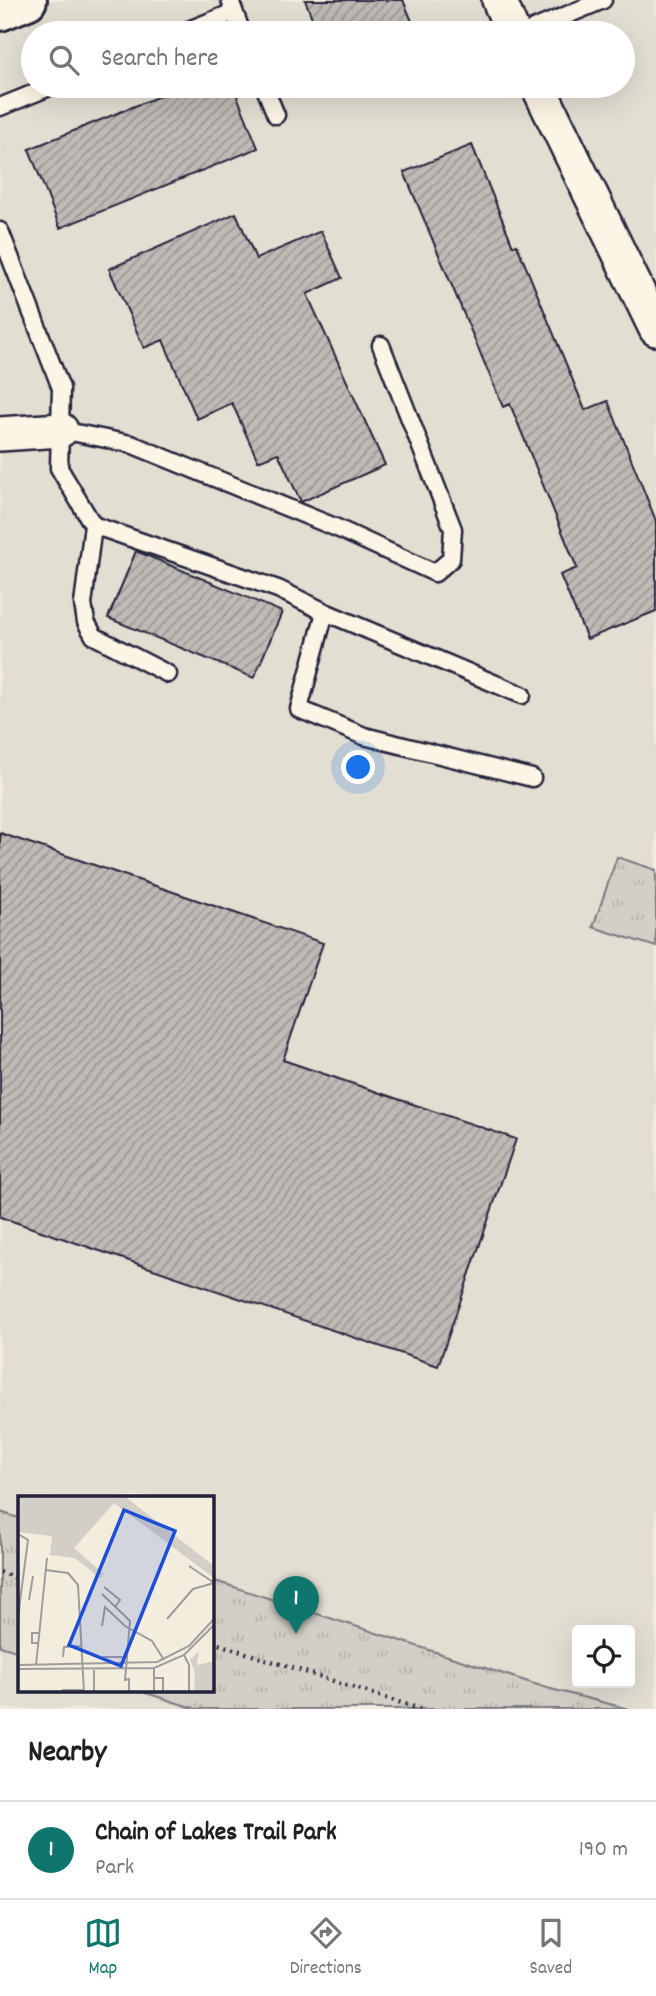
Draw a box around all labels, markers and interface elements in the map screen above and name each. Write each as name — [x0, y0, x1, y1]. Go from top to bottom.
search box — [21, 21, 635, 98]
icon: search — [45, 41, 83, 79]
text: Search here — [101, 41, 219, 78]
your location — [341, 750, 375, 784]
inset map — [18, 1496, 214, 1692]
pin: 1 — [273, 1576, 319, 1634]
map controls — [572, 1625, 635, 1688]
button: locate — [572, 1625, 635, 1688]
text: Nearby — [28, 1733, 106, 1776]
text: Chain of Lakes Trail Park — [95, 1815, 337, 1852]
text: 1 — [48, 1834, 54, 1867]
text: 190 m — [579, 1834, 628, 1867]
text: Park — [95, 1852, 134, 1885]
tab: Map — [84, 1914, 122, 1983]
tab: Directions — [290, 1914, 362, 1983]
tab: Saved — [530, 1914, 572, 1983]

